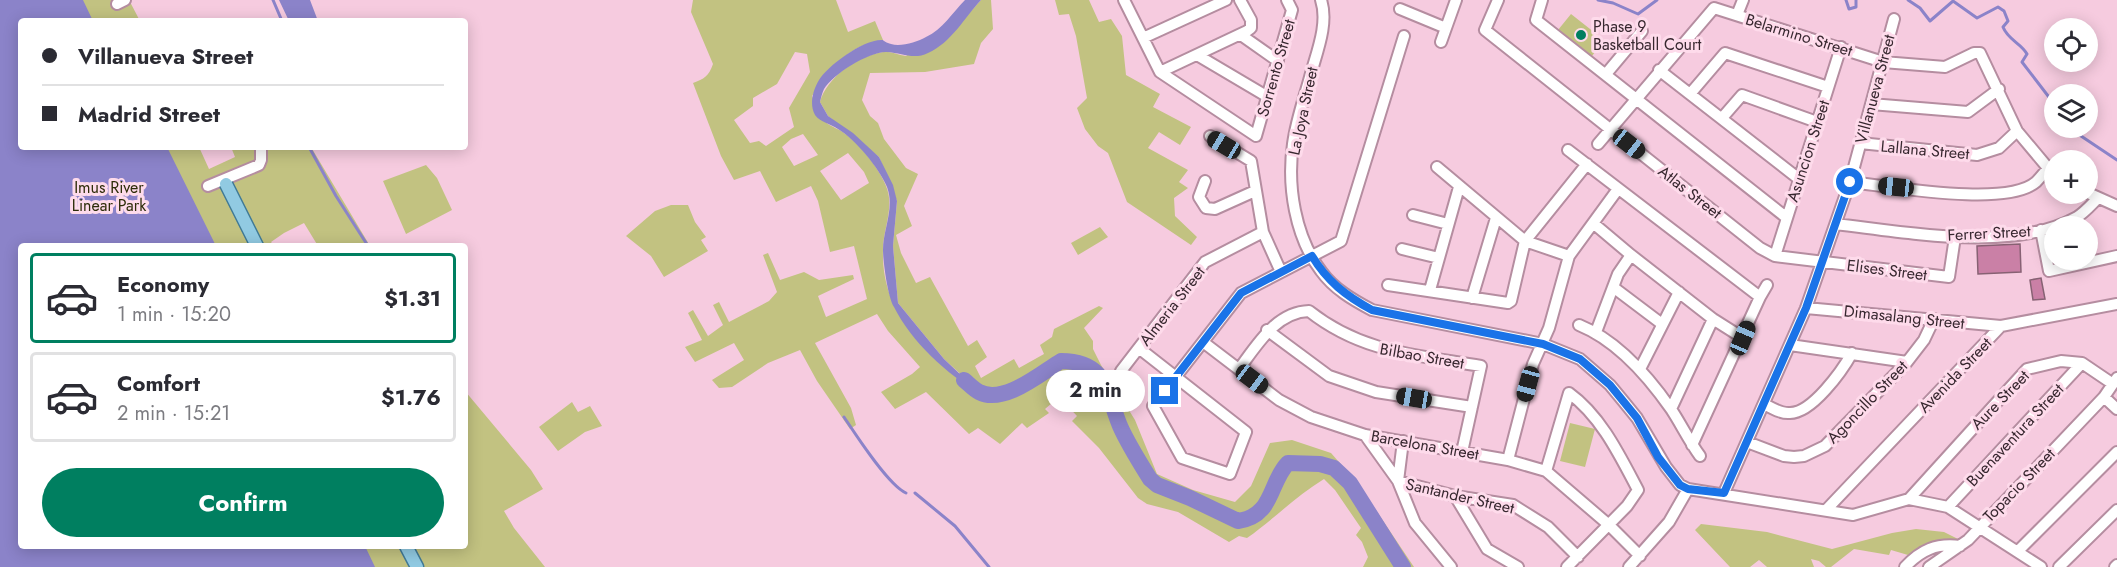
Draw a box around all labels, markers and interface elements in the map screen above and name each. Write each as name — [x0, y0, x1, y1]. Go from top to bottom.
street label: Belarmino Street — [1743, 8, 1855, 62]
place label: Phase 9 Basketball Court — [1593, 15, 1702, 56]
street label: Sorrento Street — [1251, 16, 1301, 119]
map controls — [2044, 18, 2098, 270]
button: locate — [2044, 18, 2098, 72]
marker: Phase 9 Basketball Court — [1574, 28, 1588, 42]
street label: Villanueva Street — [1849, 32, 1901, 146]
text: Villanueva Street — [78, 40, 253, 72]
street label: La Joya Street — [1282, 65, 1324, 157]
button: layers — [2044, 84, 2098, 138]
street label: Asuncion Street — [1781, 97, 1835, 205]
text: Madrid Street — [78, 98, 220, 130]
car — [1609, 126, 1649, 162]
car — [1204, 128, 1244, 162]
street label: Lallana Street — [1880, 135, 1971, 165]
button: + — [2044, 150, 2098, 204]
street label: Atlas Street — [1653, 160, 1727, 224]
route start — [1836, 168, 1863, 195]
park label: Imus River Linear Park — [72, 176, 147, 217]
car — [1877, 176, 1915, 198]
button: − — [2044, 216, 2098, 270]
street label: Ferrer Street — [1947, 219, 2031, 247]
street label: Elises Street — [1846, 254, 1929, 286]
street label: Almeria Street — [1134, 261, 1210, 351]
text: Economy — [117, 268, 209, 300]
icon: car — [45, 271, 99, 325]
text: $1.31 — [384, 282, 441, 314]
street label: Dimasalang Street — [1843, 299, 1966, 335]
text: 1 min · 15:20 — [117, 300, 231, 329]
car — [1728, 318, 1758, 358]
street label: Avenida Street — [1913, 332, 1997, 418]
street label: Bilbao Street — [1378, 337, 1466, 375]
street label: Agoncillo Street — [1821, 355, 1913, 449]
car — [1232, 361, 1272, 397]
car — [1515, 364, 1541, 404]
street label: Aure Street — [1966, 365, 2034, 435]
text: Comfort — [117, 367, 200, 399]
icon: car — [45, 370, 99, 424]
callout: 2 min — [1045, 370, 1144, 412]
text: 2 min — [1069, 376, 1122, 405]
route end — [1151, 377, 1178, 404]
street label: Buenaventura Street — [1961, 378, 2069, 492]
text: $1.76 — [381, 381, 441, 413]
car — [1395, 386, 1433, 410]
text: 2 min · 15:21 — [117, 399, 230, 428]
street label: Barcelona Street — [1369, 424, 1481, 466]
street label: Topacio Street — [1978, 443, 2060, 527]
button: Confirm — [42, 468, 444, 537]
street label: Santander Street — [1404, 472, 1517, 520]

